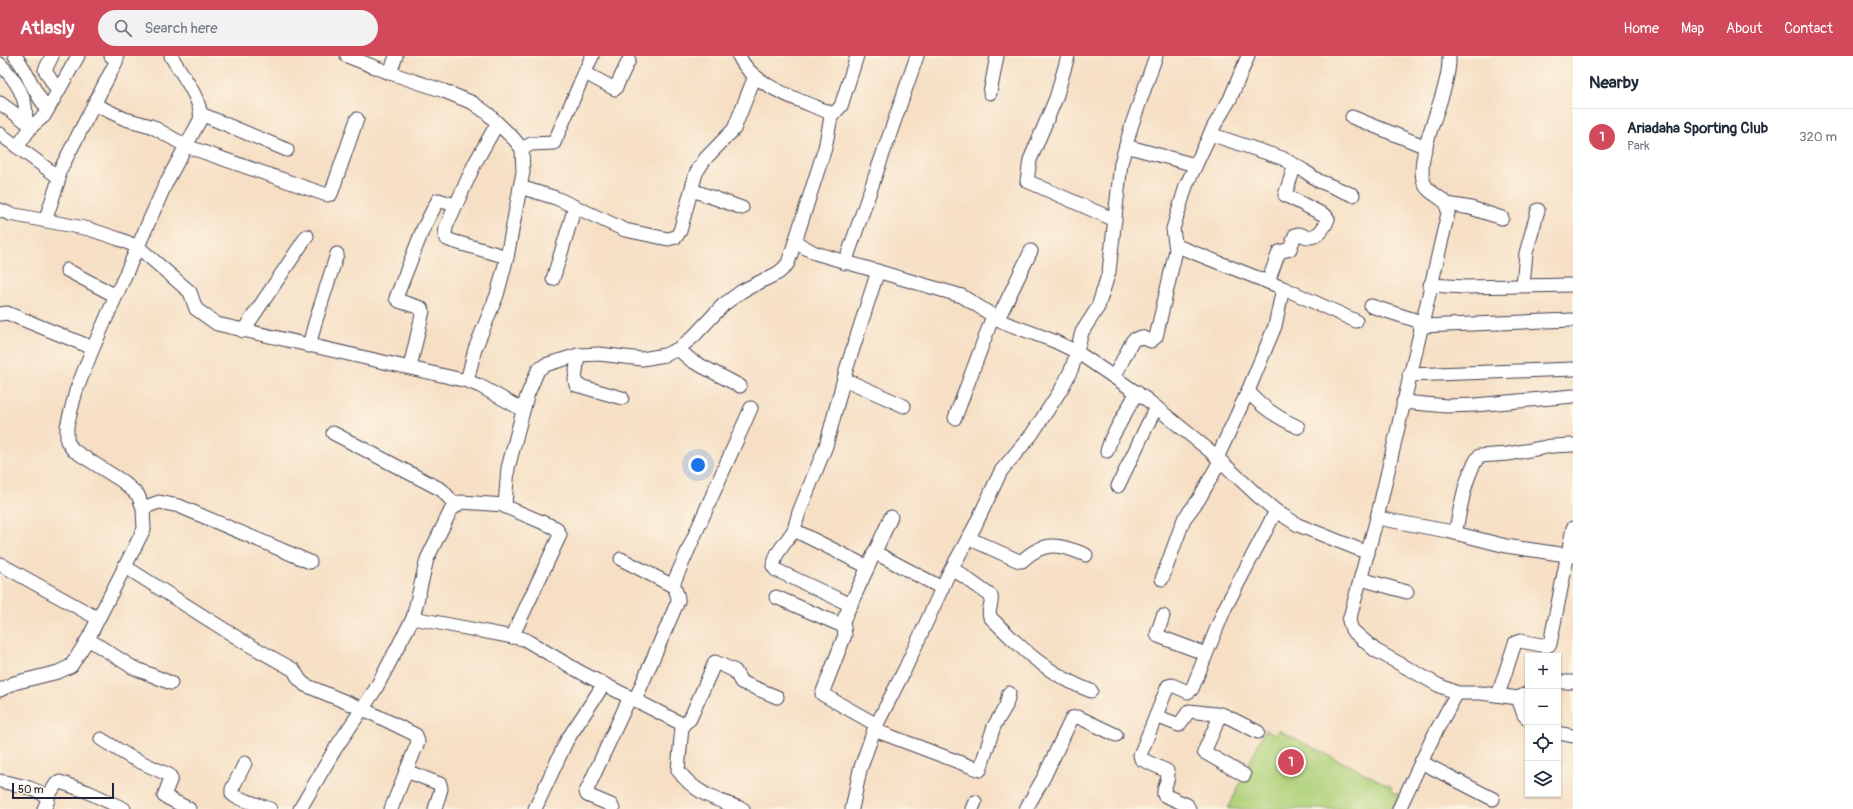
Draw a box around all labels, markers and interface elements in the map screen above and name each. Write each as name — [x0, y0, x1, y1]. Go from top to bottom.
search box — [98, 10, 378, 46]
text: Atlasly — [20, 16, 74, 40]
icon: search — [112, 17, 134, 39]
text: Search here — [144, 19, 218, 38]
text: Home — [1624, 20, 1659, 37]
text: Map — [1681, 20, 1704, 37]
text: About — [1726, 20, 1762, 37]
text: Contact — [1784, 20, 1833, 37]
text: Nearby — [1589, 72, 1638, 93]
text: Ariadaha Sporting Club — [1627, 119, 1768, 138]
text: 1 — [1599, 129, 1605, 145]
text: 320 m — [1799, 129, 1837, 145]
text: Park — [1627, 138, 1650, 154]
your location — [688, 455, 708, 475]
map controls — [1525, 653, 1561, 797]
button: + — [1525, 653, 1561, 689]
button: − — [1525, 689, 1561, 725]
button: locate — [1525, 725, 1561, 761]
pin: 1 — [1278, 747, 1304, 777]
button: layers — [1525, 761, 1561, 797]
scale bar — [12, 781, 114, 800]
text: 50 m — [18, 783, 44, 796]

